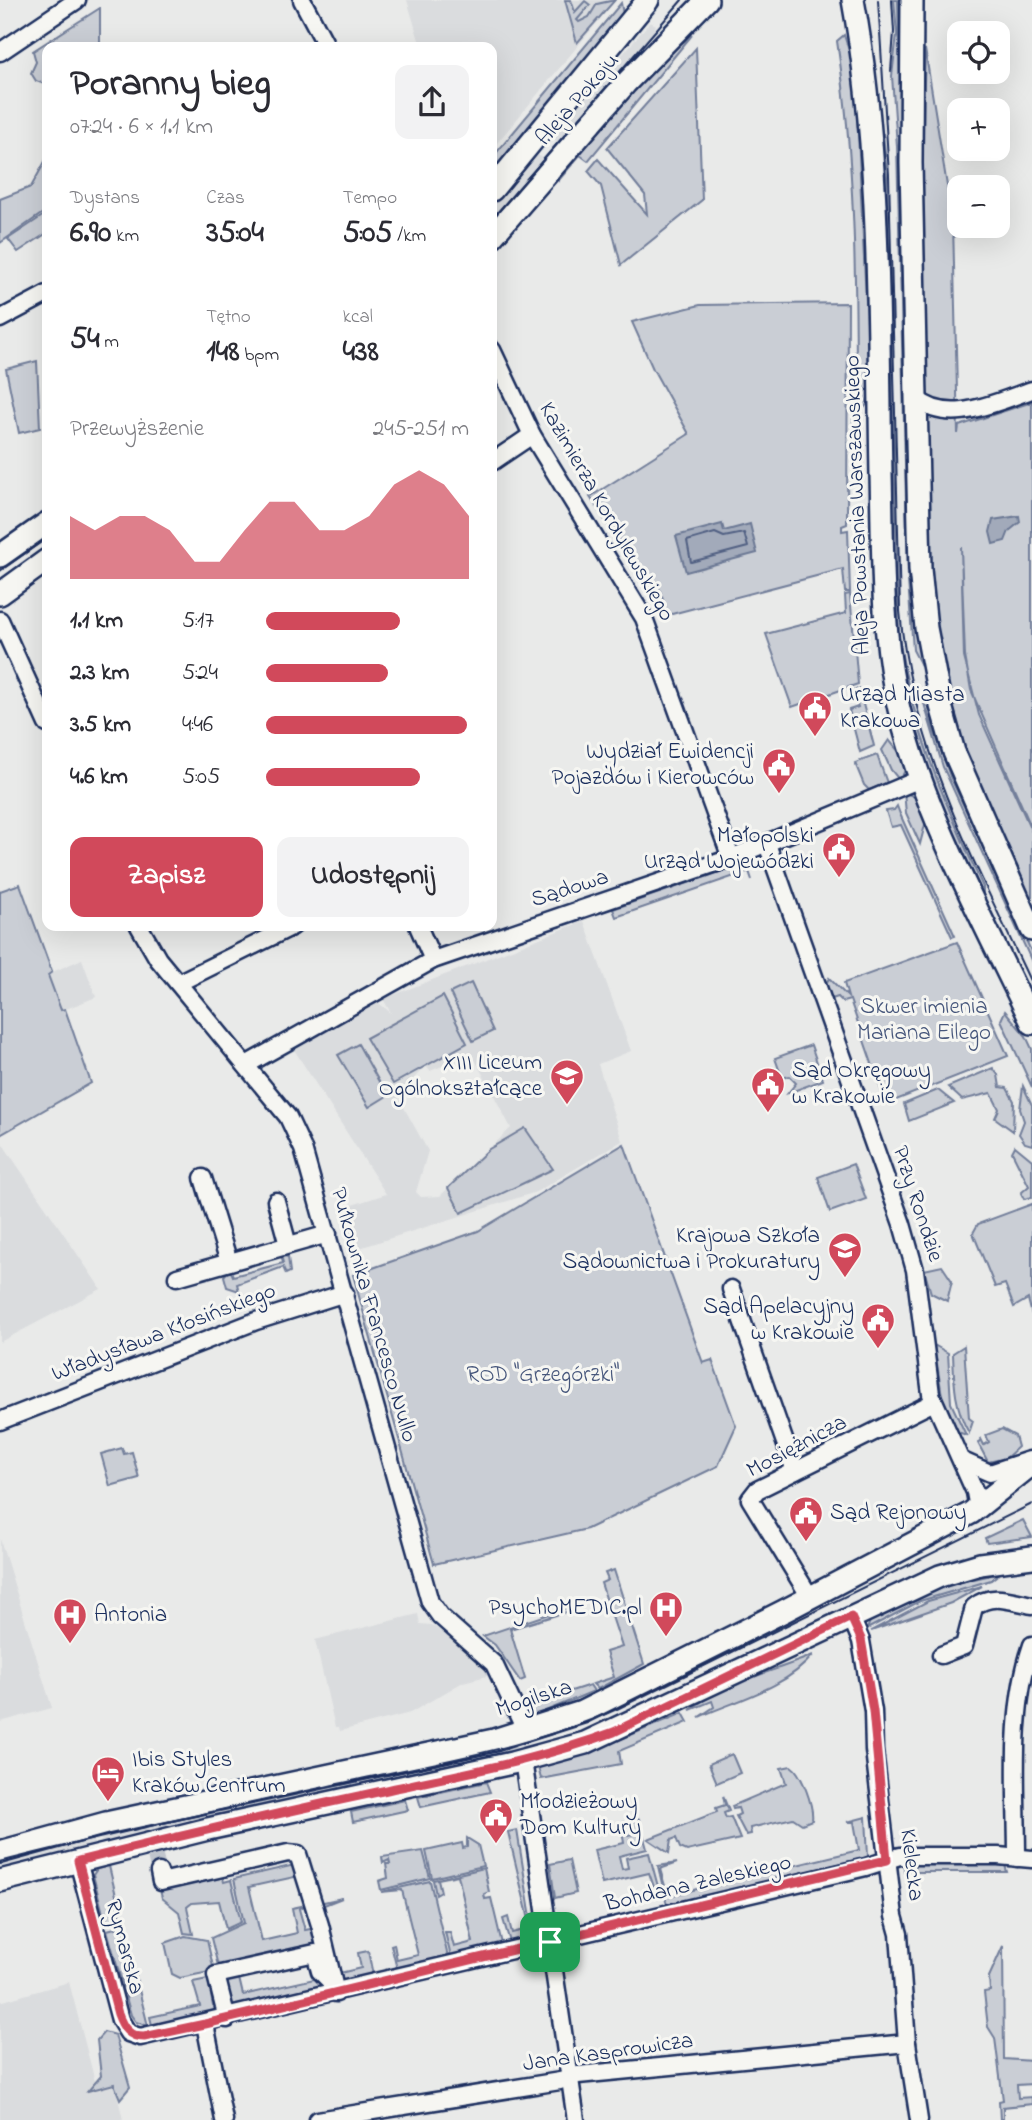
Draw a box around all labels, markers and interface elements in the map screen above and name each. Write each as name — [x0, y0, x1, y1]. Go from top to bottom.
map controls — [947, 21, 1010, 238]
button: locate — [947, 21, 1010, 84]
street label: Aleja Pokoju — [528, 46, 628, 154]
text: Poranny bieg — [70, 57, 271, 113]
button: share — [395, 65, 469, 139]
button: + — [947, 98, 1010, 161]
text: 07:24 · 6 × 1.1 km — [70, 111, 213, 144]
button: − — [947, 175, 1010, 238]
text: Dystans — [70, 185, 140, 212]
text: Czas — [206, 185, 245, 212]
text: Tempo — [343, 185, 397, 212]
text: 6.90 — [70, 212, 111, 256]
text: 35:04 — [206, 212, 264, 256]
text: 5:05 — [343, 212, 393, 256]
text: km — [111, 223, 139, 250]
text: /km — [393, 223, 426, 250]
text: Tętno — [206, 304, 251, 331]
text: kcal — [343, 304, 373, 331]
text: 54 — [70, 318, 100, 362]
text: m — [100, 329, 119, 356]
text: 148 — [206, 331, 239, 375]
text: 438 — [343, 331, 379, 375]
text: bpm — [239, 342, 279, 369]
street label: Aleja Powstania Warszawskiego — [836, 354, 881, 656]
street label: Kazimierza Kordylewskiego — [528, 396, 682, 629]
text: Przewyższenie — [70, 413, 204, 446]
text: 245–251 m — [373, 413, 469, 446]
text: 1.1 km — [70, 605, 123, 638]
text: 5:17 — [182, 605, 214, 638]
text: 2.3 km — [70, 657, 129, 690]
text: 5:24 — [182, 657, 218, 690]
place label: Urząd Miasta Krakowa — [840, 679, 965, 738]
public building icon: Urząd Miasta Krakowa — [796, 689, 834, 738]
text: 3.5 km — [70, 709, 131, 742]
text: 4:46 — [182, 709, 213, 742]
place label: Wydział Ewidencji Pojazdów i Kierowców — [551, 736, 754, 795]
public building icon: Wydział Ewidencji Pojazdów i Kierowców — [760, 746, 798, 795]
text: 4.6 km — [70, 761, 128, 794]
text: 5:05 — [182, 761, 220, 794]
place label: Małopolski Urząd Wojewódzki — [644, 820, 814, 879]
public building icon: Małopolski Urząd Wojewódzki — [820, 830, 858, 879]
button: Zapisz — [70, 837, 263, 917]
button: Udostępnij — [277, 837, 469, 917]
street label: Sądowa — [527, 861, 613, 917]
park label: Skwer imienia Mariana Eilego — [857, 991, 991, 1051]
place label: XIII Liceum Ogólnokształcące — [379, 1047, 543, 1107]
place label: Sąd Okręgowy w Krakowie — [792, 1055, 931, 1114]
school or university icon: XIII Liceum Ogólnokształcące — [548, 1057, 586, 1106]
public building icon: Sąd Okręgowy w Krakowie — [749, 1065, 787, 1114]
street label: Przy Rondzie — [881, 1142, 951, 1268]
street label: Pułkownika Francesco Nullo — [321, 1184, 425, 1446]
place label: Krajowa Szkoła Sądownictwa i Prokuratury — [562, 1220, 820, 1281]
school or university icon: Krajowa Szkoła Sądownictwa i Prokuratury — [826, 1230, 864, 1279]
street label: Władysława Kłosińskiego — [47, 1275, 282, 1393]
place label: Sąd Apelacyjny w Krakowie — [703, 1291, 855, 1350]
public building icon: Sąd Apelacyjny w Krakowie — [859, 1301, 897, 1350]
park label: ROD "Grzegórzki" — [466, 1359, 620, 1393]
street label: Mosiężnicza — [741, 1407, 853, 1487]
public building icon: Sąd Rejonowy — [787, 1494, 825, 1543]
place label: Sąd Rejonowy — [830, 1497, 967, 1532]
hospital icon: PsychoMEDIC.pl — [647, 1589, 685, 1638]
place label: PsychoMEDIC.pl — [489, 1592, 642, 1627]
hospital icon: Antonia — [51, 1596, 89, 1645]
place label: Antonia — [94, 1599, 167, 1632]
street label: Mogilska — [492, 1671, 577, 1728]
place label: Ibis Styles Kraków Centrum — [132, 1744, 286, 1803]
hotel icon: Ibis Styles Kraków Centrum — [89, 1754, 127, 1803]
place label: Młodzieżowy Dom Kultury — [519, 1786, 641, 1847]
public building icon: Młodzieżowy Dom Kultury — [477, 1796, 515, 1845]
street label: Kielecka — [890, 1827, 932, 1903]
street label: Bohdana Zaleskiego — [600, 1846, 795, 1923]
street label: Rymarska — [94, 1896, 153, 1999]
pin — [520, 1912, 580, 1972]
icon: arrive — [531, 1923, 569, 1961]
street label: Jana Kasprowicza — [521, 2025, 695, 2081]

